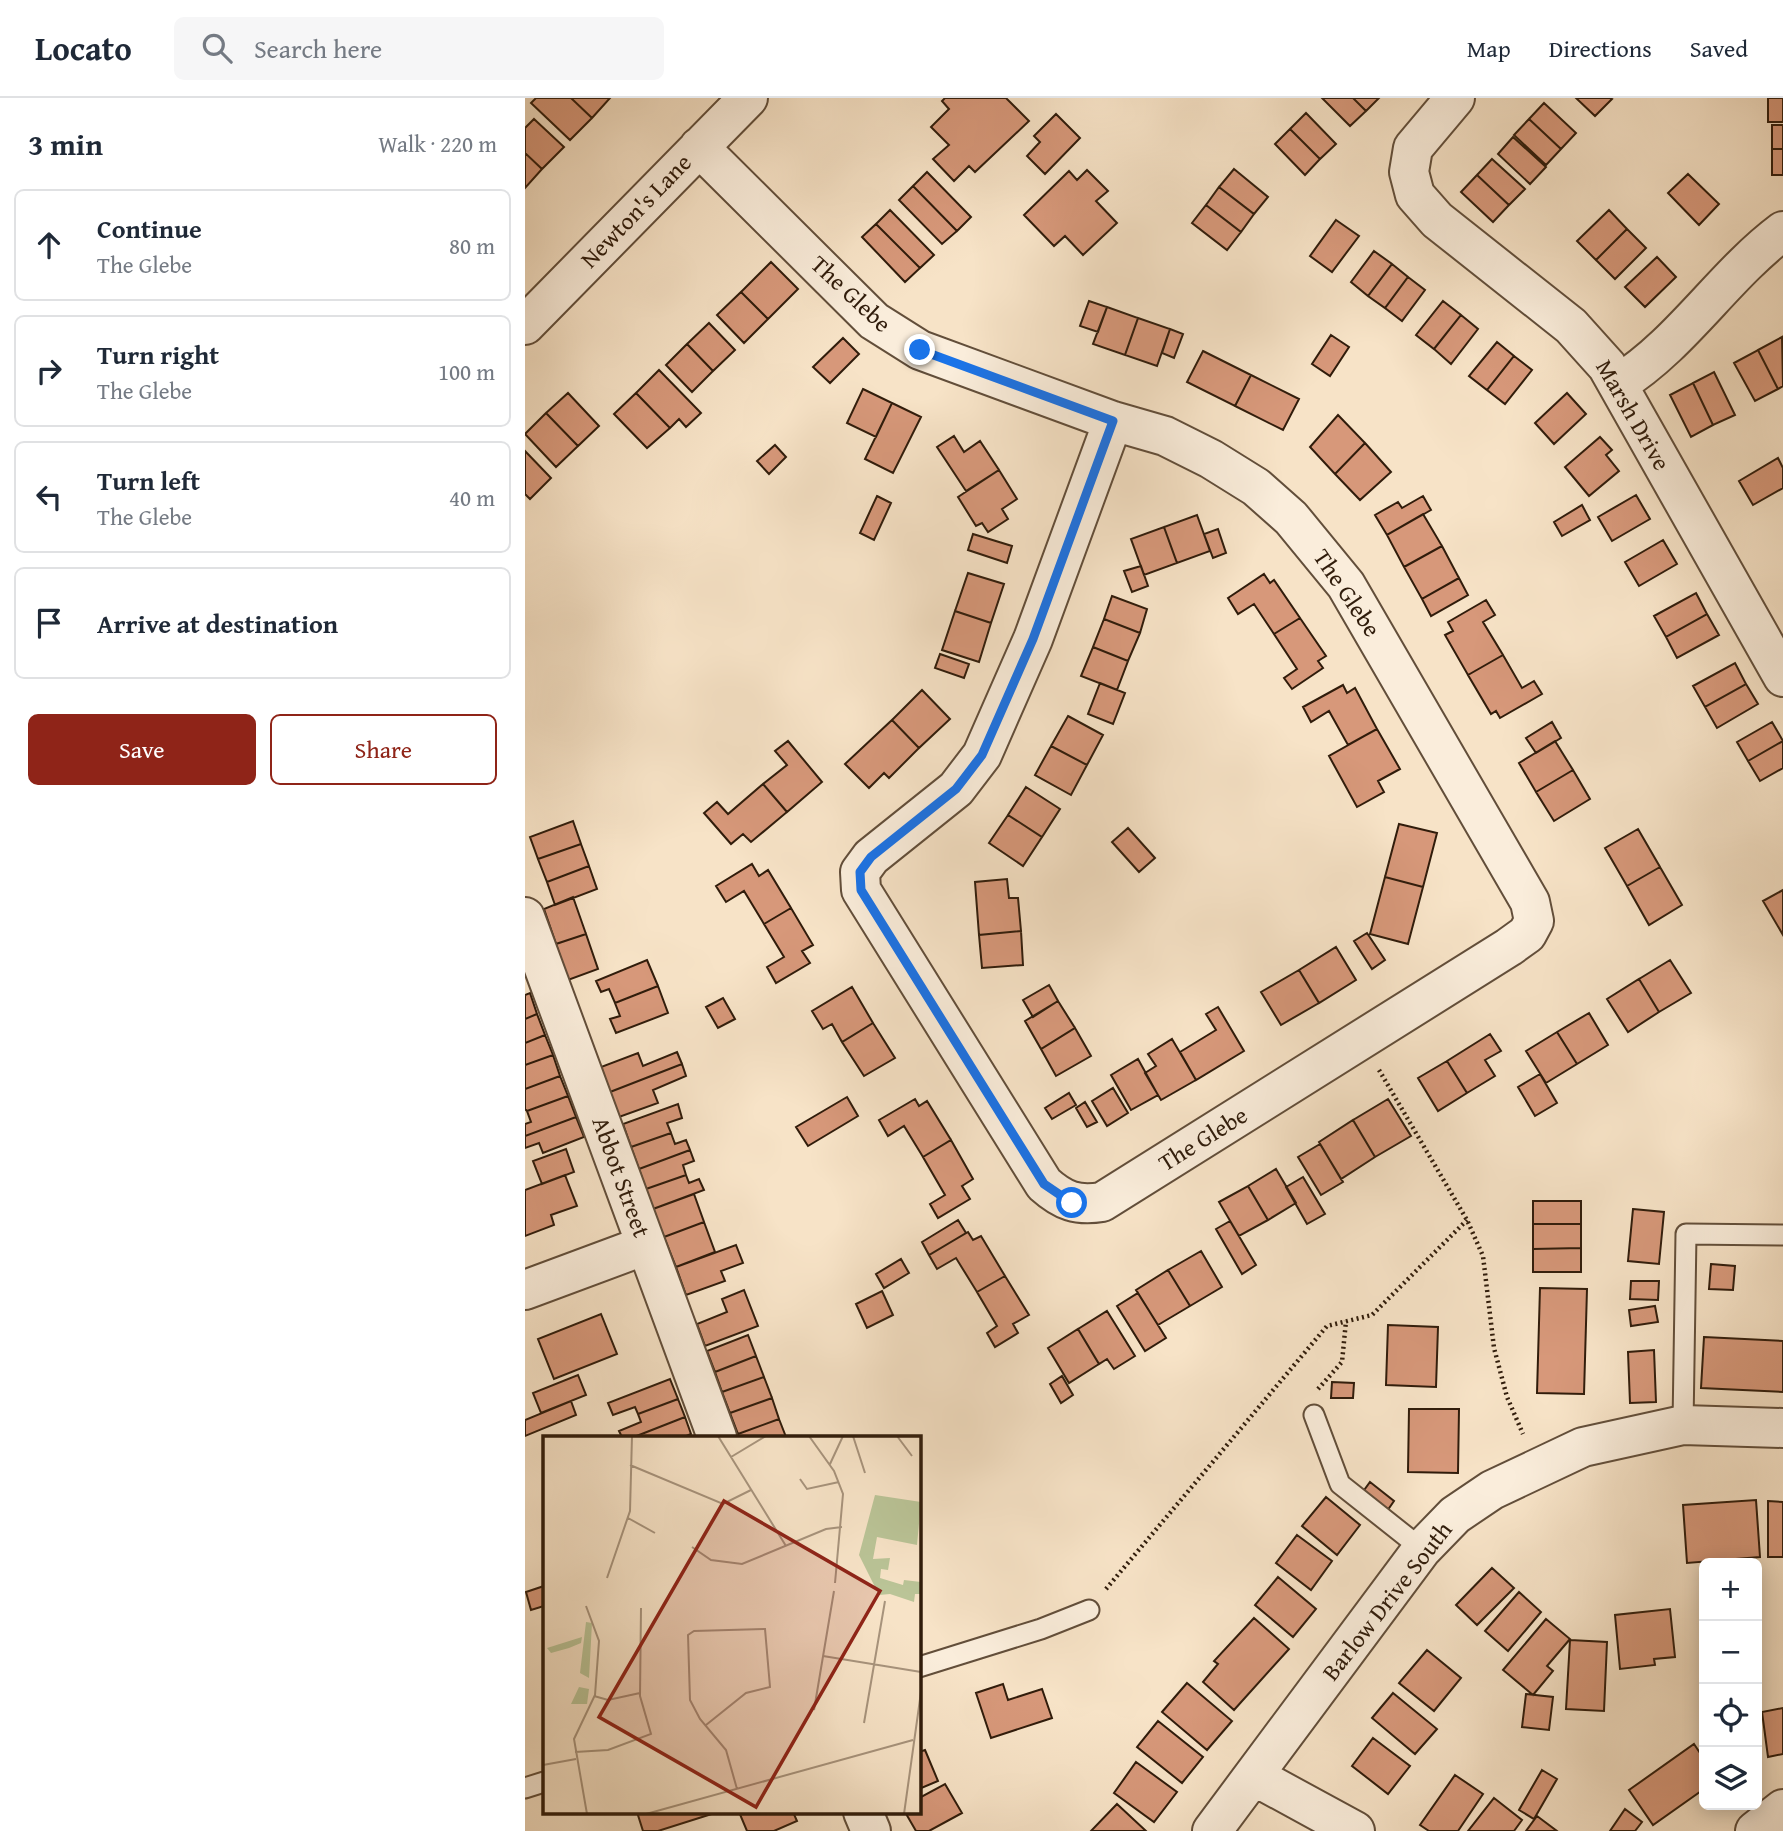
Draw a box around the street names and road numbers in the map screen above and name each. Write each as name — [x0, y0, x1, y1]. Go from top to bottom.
street label: Newton's Lane — [572, 146, 699, 276]
street label: The Glebe — [803, 247, 900, 340]
street label: Marsh Drive — [1588, 353, 1679, 477]
street label: The Glebe — [1305, 542, 1390, 644]
street label: The Glebe — [1151, 1097, 1254, 1180]
street label: Abbot Street — [583, 1112, 660, 1243]
street label: Barlow Drive South — [1313, 1513, 1460, 1688]

